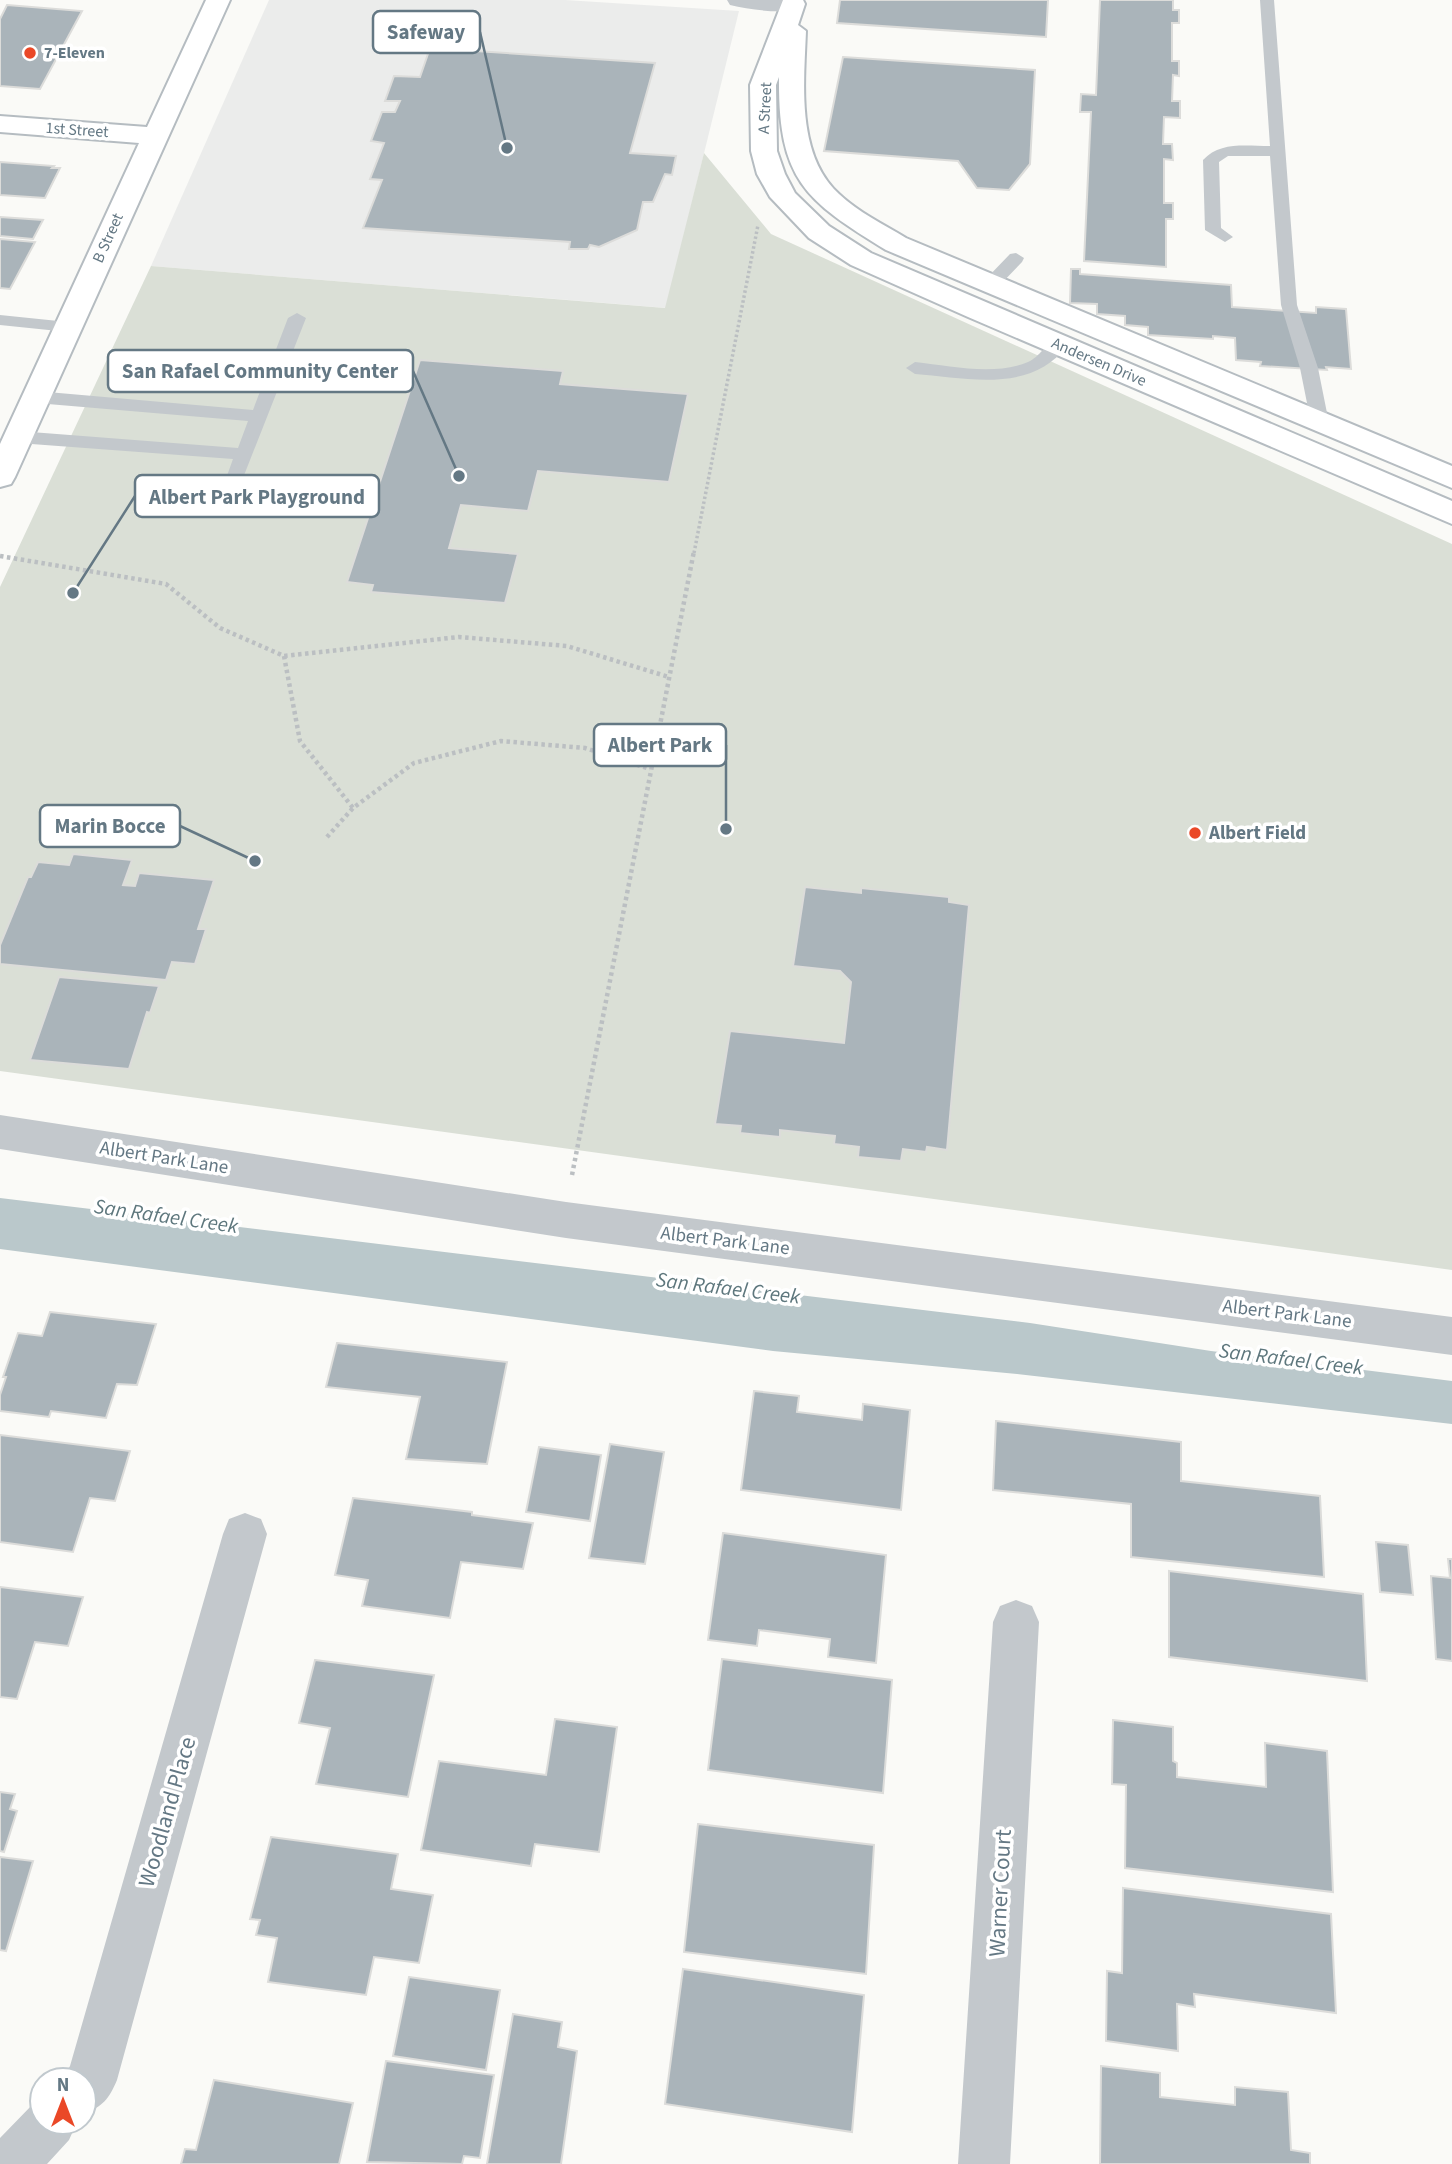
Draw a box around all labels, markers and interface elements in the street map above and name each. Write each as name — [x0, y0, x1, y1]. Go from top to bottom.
callout: Safeway — [373, 11, 480, 53]
text: Safeway — [387, 17, 465, 47]
place label: 7-Eleven — [44, 42, 105, 64]
marker: 7-Eleven — [22, 45, 38, 61]
street label: A Street — [753, 81, 777, 135]
street label: 1st Street — [45, 117, 110, 143]
street label: B Street — [87, 209, 129, 267]
street label: Andersen Drive — [1048, 332, 1150, 392]
callout: San Rafael Community Center — [108, 350, 413, 392]
text: San Rafael Community Center — [122, 356, 399, 386]
callout: Albert Park Playground — [135, 475, 379, 517]
text: Albert Park Playground — [148, 482, 365, 512]
callout: Albert Park — [594, 724, 726, 766]
text: Albert Park — [607, 730, 713, 760]
callout: Marin Bocce — [40, 805, 180, 847]
text: Marin Bocce — [54, 811, 166, 841]
place label: Albert Field — [1208, 820, 1306, 847]
marker: Albert Field — [1187, 825, 1203, 841]
street label: Albert Park Lane — [98, 1135, 230, 1181]
water label: San Rafael Creek — [92, 1191, 241, 1241]
street label: Albert Park Lane — [659, 1220, 791, 1262]
water label: San Rafael Creek — [654, 1264, 803, 1312]
street label: Albert Park Lane — [1221, 1293, 1353, 1335]
water label: San Rafael Creek — [1217, 1335, 1366, 1383]
street label: Woodland Place — [130, 1733, 204, 1891]
street label: Warner Court — [980, 1828, 1020, 1958]
north arrow — [28, 2066, 98, 2136]
text: N — [57, 2072, 69, 2099]

